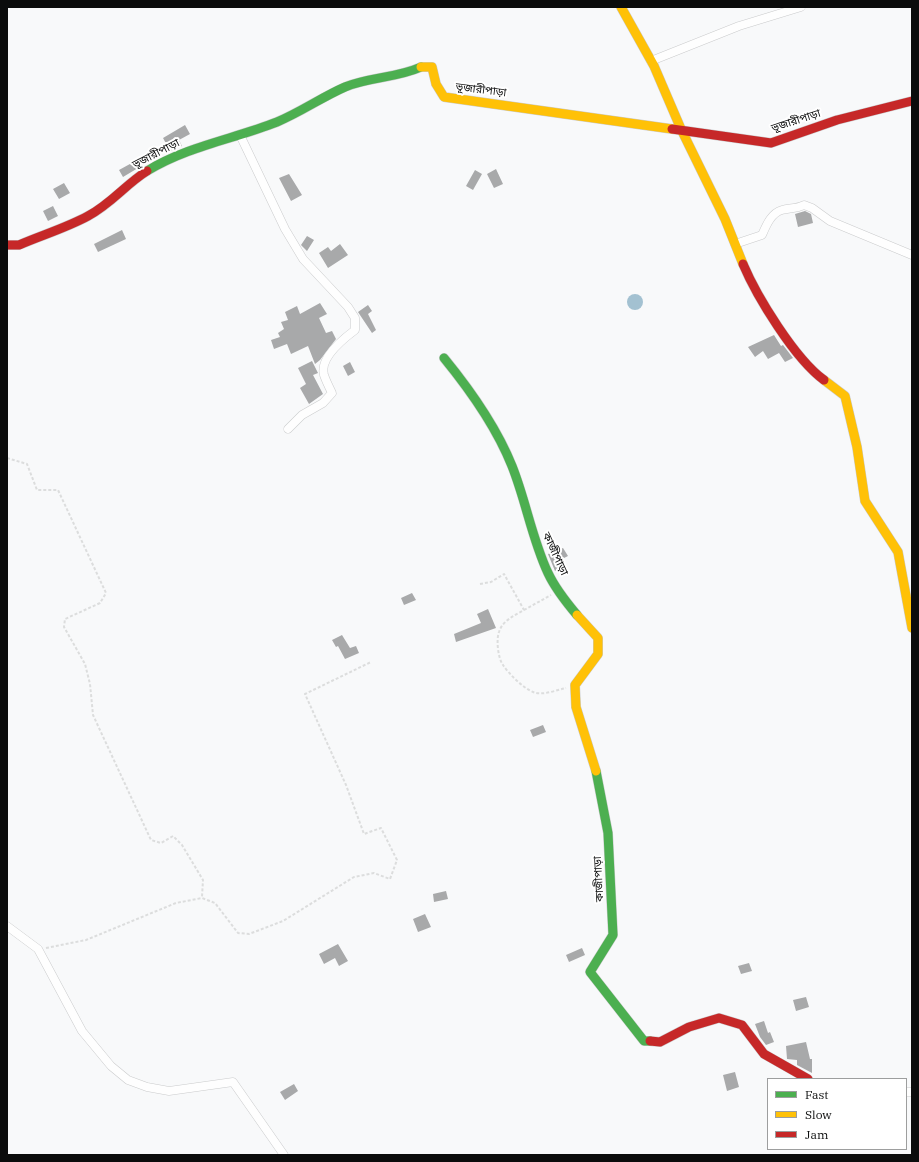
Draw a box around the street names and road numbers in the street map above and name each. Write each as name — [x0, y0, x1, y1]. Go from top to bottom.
street label: ভূজারীপাড়া — [455, 80, 507, 100]
street label: ভূজারীপাড়া — [770, 107, 822, 135]
street label: ভূজারীপাড়া — [130, 137, 182, 171]
street label: কাজীপাড়া — [539, 530, 571, 578]
street label: কাজীপাড়া — [591, 856, 607, 902]

